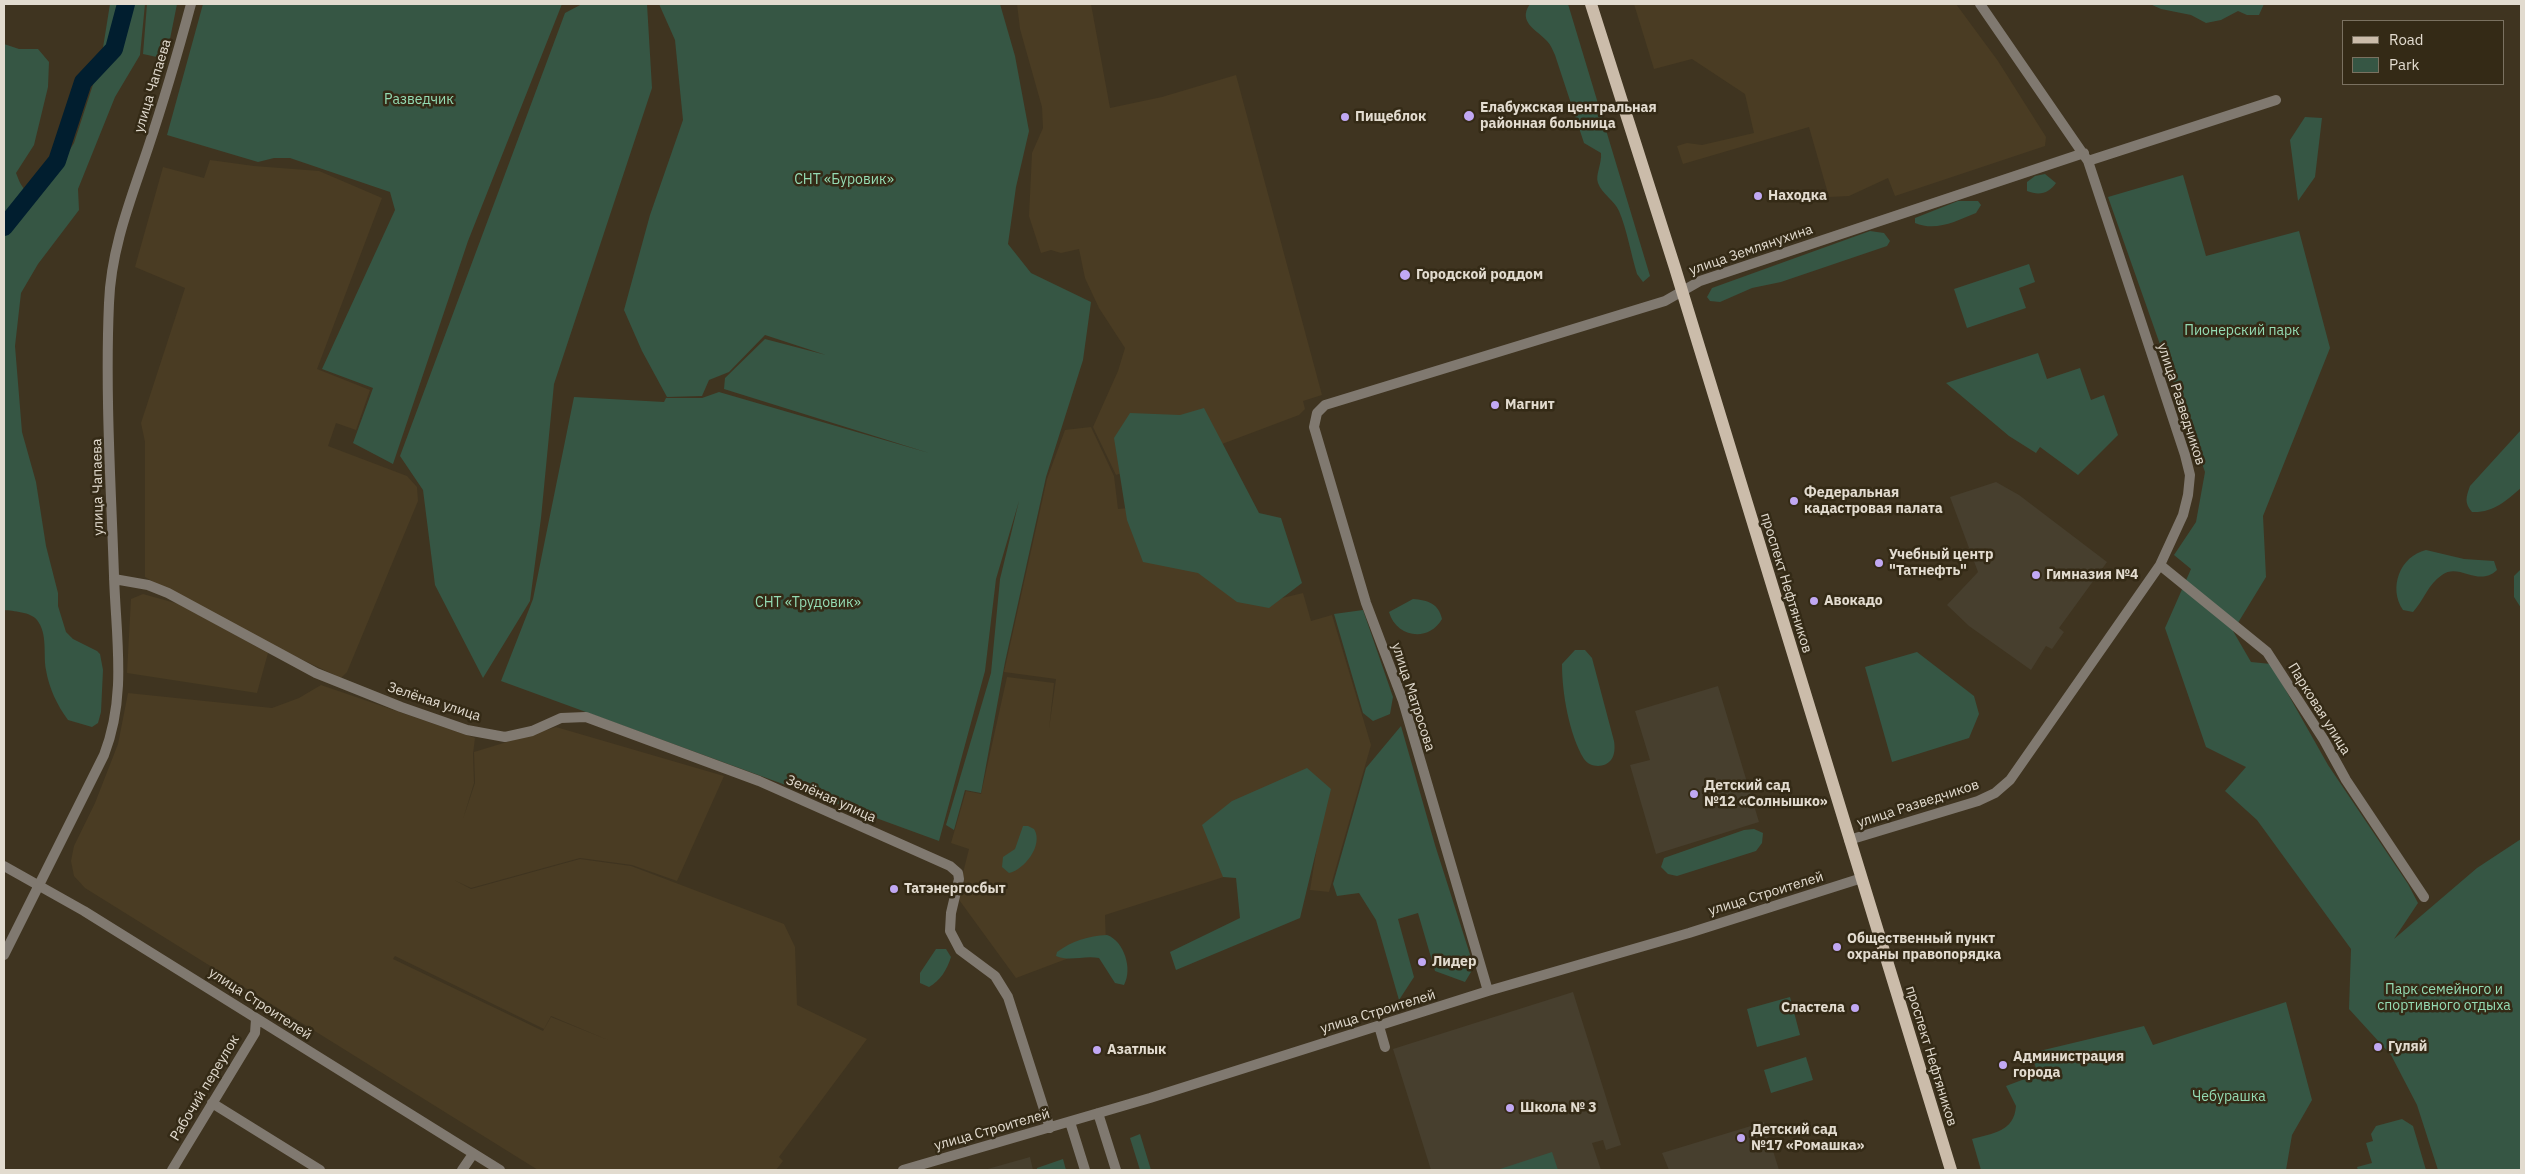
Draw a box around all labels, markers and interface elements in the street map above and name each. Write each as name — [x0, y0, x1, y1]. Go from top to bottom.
legend — [2342, 20, 2505, 85]
text: Road — [2389, 30, 2424, 49]
street label: улица Чапаева — [131, 37, 175, 135]
text: Park — [2389, 55, 2419, 74]
park label: Разведчик — [384, 92, 454, 108]
place label: Елабужская центральная районная больница — [1480, 100, 1657, 132]
place label: Пищеблок — [1355, 109, 1426, 125]
marker: Елабужская центральная районная больница — [1462, 109, 1476, 123]
marker: Пищеблок — [1339, 111, 1351, 123]
park label: СНТ «Буровик» — [794, 172, 894, 188]
place label: Находка — [1768, 188, 1827, 204]
marker: Находка — [1752, 190, 1764, 202]
street label: улица Землянухина — [1687, 221, 1815, 279]
place label: Городской роддом — [1416, 267, 1543, 283]
marker: Городской роддом — [1398, 268, 1412, 282]
park label: Пионерский парк — [2184, 323, 2300, 339]
street label: улица Разведчиков — [2153, 341, 2209, 467]
place label: Магнит — [1505, 397, 1555, 413]
marker: Магнит — [1489, 399, 1501, 411]
street label: улица Чапаева — [89, 438, 107, 536]
place label: Федеральная кадастровая палата — [1804, 485, 1943, 518]
marker: Федеральная кадастровая палата — [1788, 495, 1800, 507]
street label: проспект Нефтяников — [1757, 511, 1815, 655]
place label: Учебный центр "Татнефть" — [1889, 547, 1993, 580]
marker: Учебный центр "Татнефть" — [1873, 557, 1885, 569]
place label: Гимназия №4 — [2046, 567, 2138, 583]
marker: Гимназия №4 — [2030, 569, 2042, 581]
place label: Авокадо — [1824, 593, 1883, 609]
park label: СНТ «Трудовик» — [755, 595, 861, 611]
marker: Авокадо — [1808, 595, 1820, 607]
street label: улица Матросова — [1388, 641, 1438, 753]
street label: Парковая улица — [2284, 660, 2354, 758]
street label: Зелёная улица — [385, 679, 483, 725]
street label: Зелёная улица — [783, 772, 879, 826]
street label: улица Разведчиков — [1855, 776, 1981, 832]
place label: Детский сад №12 «Солнышко» — [1704, 778, 1828, 810]
marker: Детский сад №12 «Солнышко» — [1688, 788, 1700, 800]
street label: улица Строителей — [1706, 868, 1826, 920]
place label: Татэнергосбыт — [904, 881, 1006, 897]
marker: Татэнергосбыт — [888, 883, 900, 895]
place label: Общественный пункт охраны правопорядка — [1847, 931, 2001, 964]
marker: Общественный пункт охраны правопорядка — [1831, 941, 1843, 953]
place label: Лидер — [1432, 954, 1476, 970]
marker: Лидер — [1416, 956, 1428, 968]
street label: улица Строителей — [205, 964, 315, 1044]
park label: Парк семейного и спортивного отдыха — [2377, 982, 2511, 1014]
street label: проспект Нефтяников — [1902, 984, 1960, 1128]
street label: улица Строителей — [1318, 986, 1438, 1038]
place label: Сластела — [1781, 1000, 1845, 1016]
marker: Сластела — [1849, 1002, 1861, 1014]
street label: Рабочий переулок — [167, 1032, 243, 1144]
place label: Гуляй — [2388, 1039, 2427, 1055]
marker: Гуляй — [2372, 1041, 2384, 1053]
place label: Азатлык — [1107, 1042, 1166, 1058]
marker: Азатлык — [1091, 1044, 1103, 1056]
place label: Администрация города — [2013, 1049, 2124, 1082]
marker: Администрация города — [1997, 1059, 2009, 1071]
park label: Чебурашка — [2192, 1089, 2266, 1105]
place label: Школа № 3 — [1520, 1100, 1597, 1116]
marker: Школа № 3 — [1504, 1102, 1516, 1114]
street label: улица Строителей — [932, 1105, 1052, 1155]
place label: Детский сад №17 «Ромашка» — [1751, 1122, 1864, 1154]
marker: Детский сад №17 «Ромашка» — [1735, 1132, 1747, 1144]

